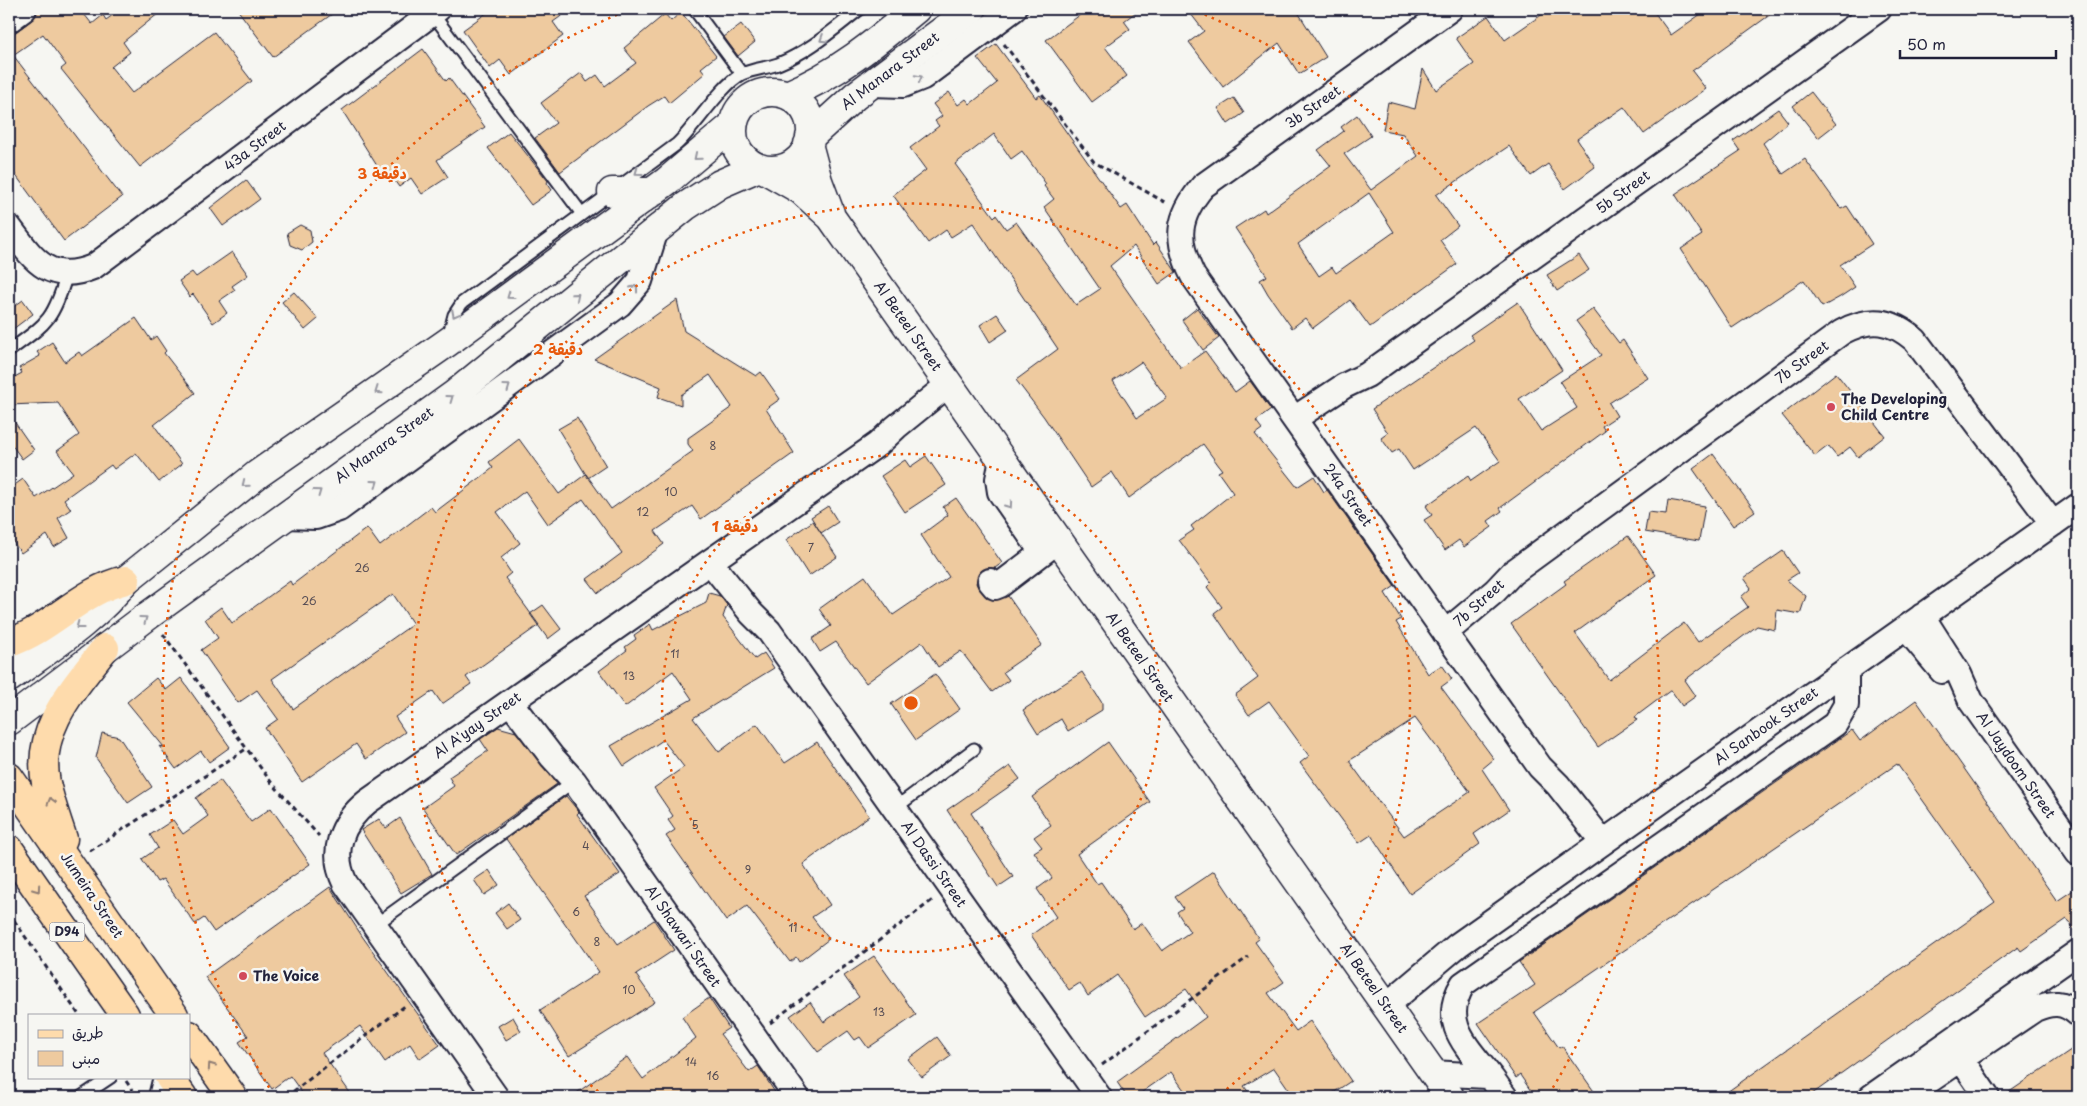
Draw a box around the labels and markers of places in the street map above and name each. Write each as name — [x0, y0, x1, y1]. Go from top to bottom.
place label: The Developing Child Centre — [1841, 388, 1947, 425]
marker: The Developing Child Centre — [1825, 401, 1837, 413]
centre of rings — [902, 694, 920, 712]
place label: The Voice — [253, 965, 319, 986]
marker: The Voice — [237, 970, 249, 982]

